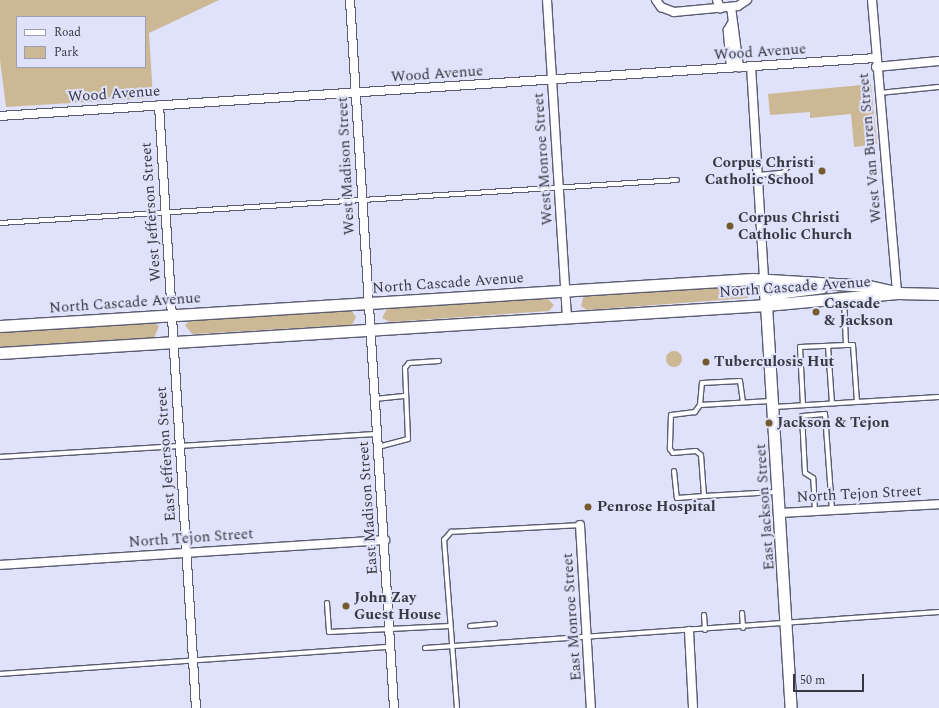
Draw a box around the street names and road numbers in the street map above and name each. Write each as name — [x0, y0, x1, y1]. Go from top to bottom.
street label: Wood Avenue — [713, 40, 807, 64]
street label: Wood Avenue — [390, 62, 484, 86]
street label: West Van Buren Street — [854, 72, 886, 224]
street label: Wood Avenue — [67, 82, 161, 106]
street label: West Monroe Street — [529, 92, 557, 226]
street label: West Madison Street — [333, 96, 359, 236]
street label: West Jefferson Street — [137, 142, 165, 282]
street label: North Cascade Avenue — [372, 269, 524, 297]
street label: North Cascade Avenue — [719, 273, 871, 301]
street label: North Cascade Avenue — [49, 289, 201, 317]
street label: East Jefferson Street — [152, 386, 180, 522]
street label: East Madison Street — [354, 441, 382, 575]
street label: East Jackson Street — [752, 443, 778, 571]
street label: North Tejon Street — [796, 482, 922, 506]
street label: North Tejon Street — [128, 525, 254, 551]
street label: East Monroe Street — [559, 552, 585, 682]

